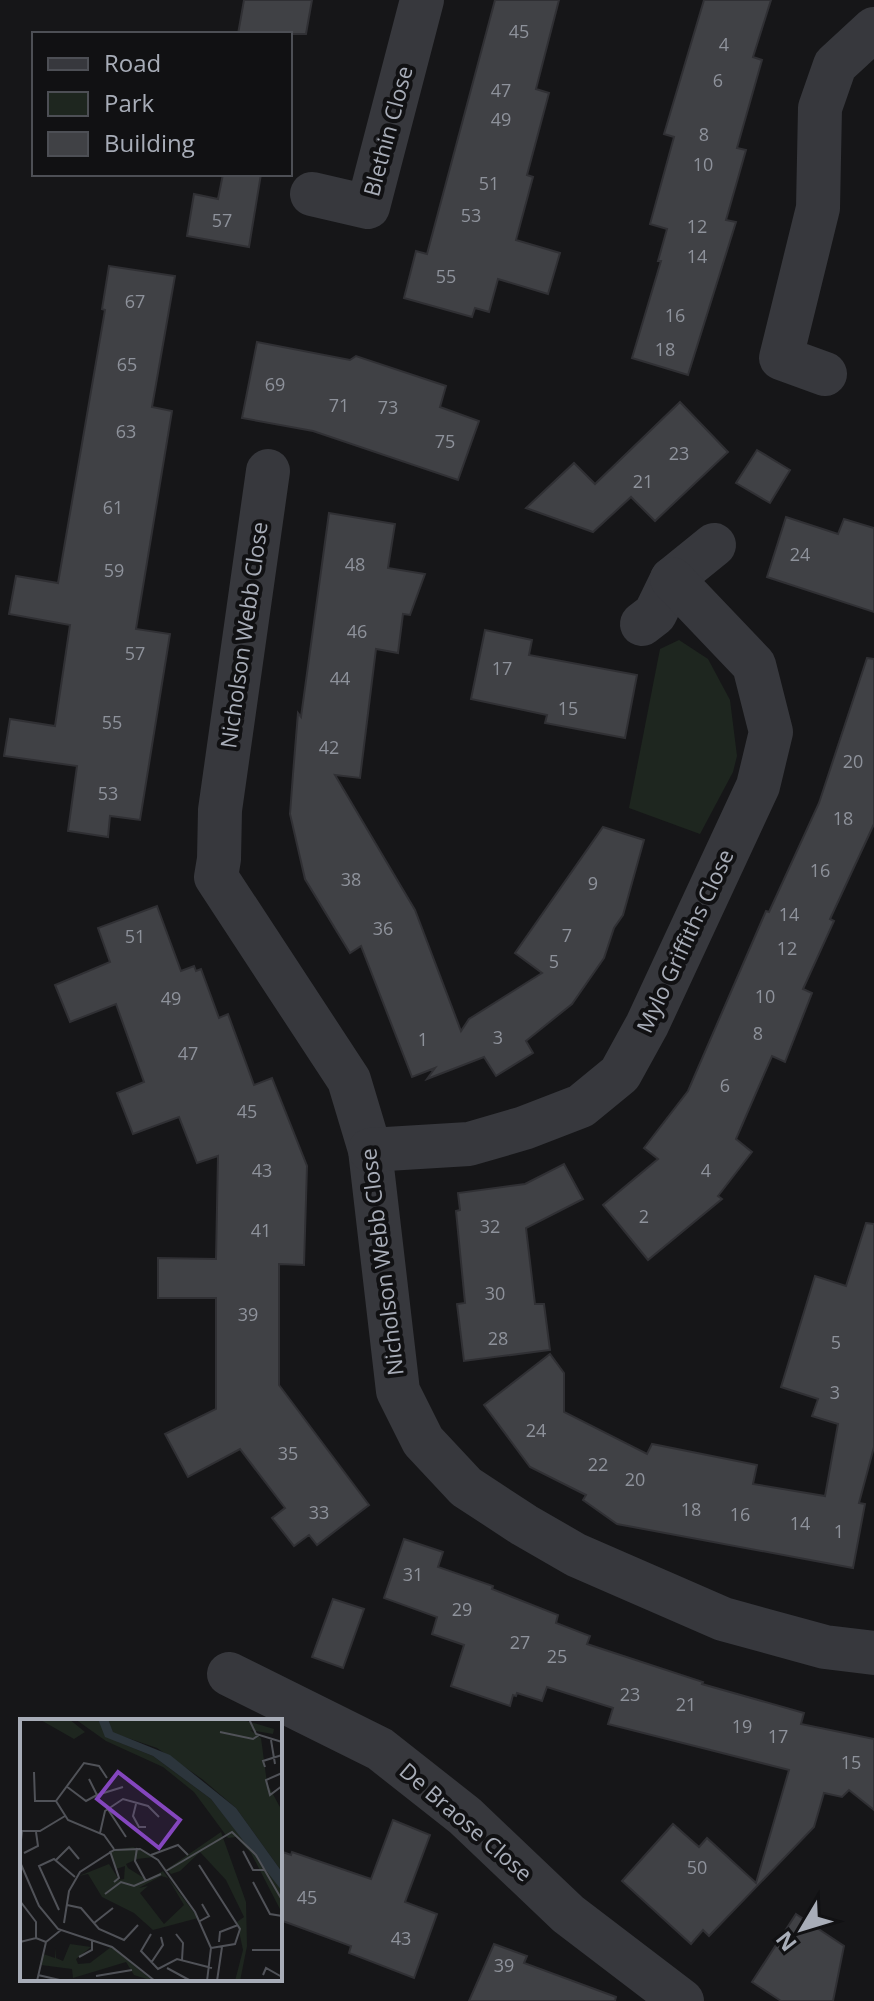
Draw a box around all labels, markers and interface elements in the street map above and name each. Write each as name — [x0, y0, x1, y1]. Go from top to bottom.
house number: 45 — [509, 19, 529, 43]
legend — [32, 32, 292, 176]
house number: 4 — [719, 32, 729, 56]
text: Road — [104, 46, 161, 79]
street label: Blethin Close — [355, 62, 419, 199]
house number: 6 — [713, 68, 723, 92]
house number: 47 — [491, 78, 511, 102]
text: Park — [104, 86, 155, 119]
house number: 49 — [491, 107, 511, 131]
house number: 8 — [699, 122, 709, 146]
text: Building — [104, 126, 195, 159]
house number: 10 — [693, 152, 713, 176]
house number: 51 — [479, 171, 499, 195]
house number: 53 — [461, 203, 481, 227]
house number: 57 — [212, 208, 232, 232]
house number: 12 — [687, 214, 707, 238]
house number: 14 — [687, 244, 707, 268]
house number: 55 — [436, 264, 456, 288]
house number: 67 — [125, 289, 145, 313]
house number: 16 — [665, 303, 685, 327]
house number: 18 — [655, 337, 675, 361]
house number: 65 — [117, 352, 137, 376]
house number: 69 — [265, 372, 285, 396]
house number: 71 — [329, 393, 349, 417]
house number: 73 — [378, 395, 398, 419]
house number: 63 — [116, 419, 136, 443]
house number: 75 — [435, 429, 455, 453]
house number: 23 — [669, 441, 689, 465]
house number: 21 — [633, 469, 653, 493]
house number: 61 — [103, 495, 123, 519]
street label: Nicholson Webb Close — [212, 520, 274, 750]
house number: 24 — [790, 542, 810, 566]
house number: 48 — [345, 552, 365, 576]
house number: 59 — [104, 558, 124, 582]
house number: 46 — [347, 619, 367, 643]
house number: 57 — [125, 641, 145, 665]
house number: 17 — [492, 656, 512, 680]
house number: 44 — [330, 666, 350, 690]
house number: 15 — [558, 696, 578, 720]
house number: 55 — [102, 710, 122, 734]
house number: 42 — [319, 735, 339, 759]
house number: 20 — [843, 749, 863, 773]
house number: 53 — [98, 781, 118, 805]
house number: 18 — [833, 806, 853, 830]
street label: Mylo Griffiths Close — [628, 844, 740, 1037]
house number: 16 — [810, 858, 830, 882]
house number: 38 — [341, 867, 361, 891]
house number: 9 — [588, 871, 598, 895]
house number: 14 — [779, 902, 799, 926]
house number: 36 — [373, 916, 393, 940]
house number: 7 — [562, 923, 572, 947]
house number: 51 — [125, 924, 145, 948]
house number: 12 — [777, 936, 797, 960]
house number: 5 — [549, 949, 559, 973]
house number: 10 — [755, 984, 775, 1008]
house number: 49 — [161, 986, 181, 1010]
house number: 8 — [753, 1021, 763, 1045]
house number: 3 — [493, 1025, 503, 1049]
house number: 1 — [418, 1027, 428, 1051]
house number: 47 — [178, 1041, 198, 1065]
house number: 6 — [720, 1073, 730, 1097]
house number: 45 — [237, 1099, 257, 1123]
street label: Nicholson Webb Close — [352, 1147, 410, 1377]
house number: 43 — [252, 1158, 272, 1182]
house number: 4 — [701, 1158, 711, 1182]
house number: 2 — [639, 1204, 649, 1228]
house number: 32 — [480, 1214, 500, 1238]
house number: 41 — [251, 1218, 271, 1242]
house number: 30 — [485, 1281, 505, 1305]
house number: 39 — [238, 1302, 258, 1326]
house number: 28 — [488, 1326, 508, 1350]
house number: 5 — [831, 1330, 841, 1354]
house number: 3 — [830, 1380, 840, 1404]
house number: 24 — [526, 1418, 546, 1442]
house number: 35 — [278, 1441, 298, 1465]
house number: 22 — [588, 1452, 608, 1476]
house number: 20 — [625, 1467, 645, 1491]
house number: 18 — [681, 1497, 701, 1521]
house number: 33 — [309, 1500, 329, 1524]
house number: 16 — [730, 1502, 750, 1526]
house number: 14 — [790, 1511, 810, 1535]
house number: 1 — [834, 1519, 844, 1543]
house number: 31 — [403, 1562, 423, 1586]
house number: 29 — [452, 1597, 472, 1621]
house number: 27 — [510, 1630, 530, 1654]
house number: 25 — [547, 1644, 567, 1668]
house number: 23 — [620, 1682, 640, 1706]
house number: 21 — [676, 1692, 696, 1716]
house number: 19 — [732, 1714, 752, 1738]
inset map — [20, 1719, 282, 1981]
house number: 17 — [768, 1724, 788, 1748]
house number: 15 — [841, 1750, 861, 1774]
street label: De Braose Close — [394, 1755, 539, 1887]
house number: 50 — [687, 1855, 707, 1879]
house number: 45 — [297, 1885, 317, 1909]
north arrow — [762, 1889, 842, 1969]
house number: 43 — [391, 1926, 411, 1950]
text: N — [768, 1926, 803, 1958]
house number: 39 — [494, 1953, 514, 1977]

